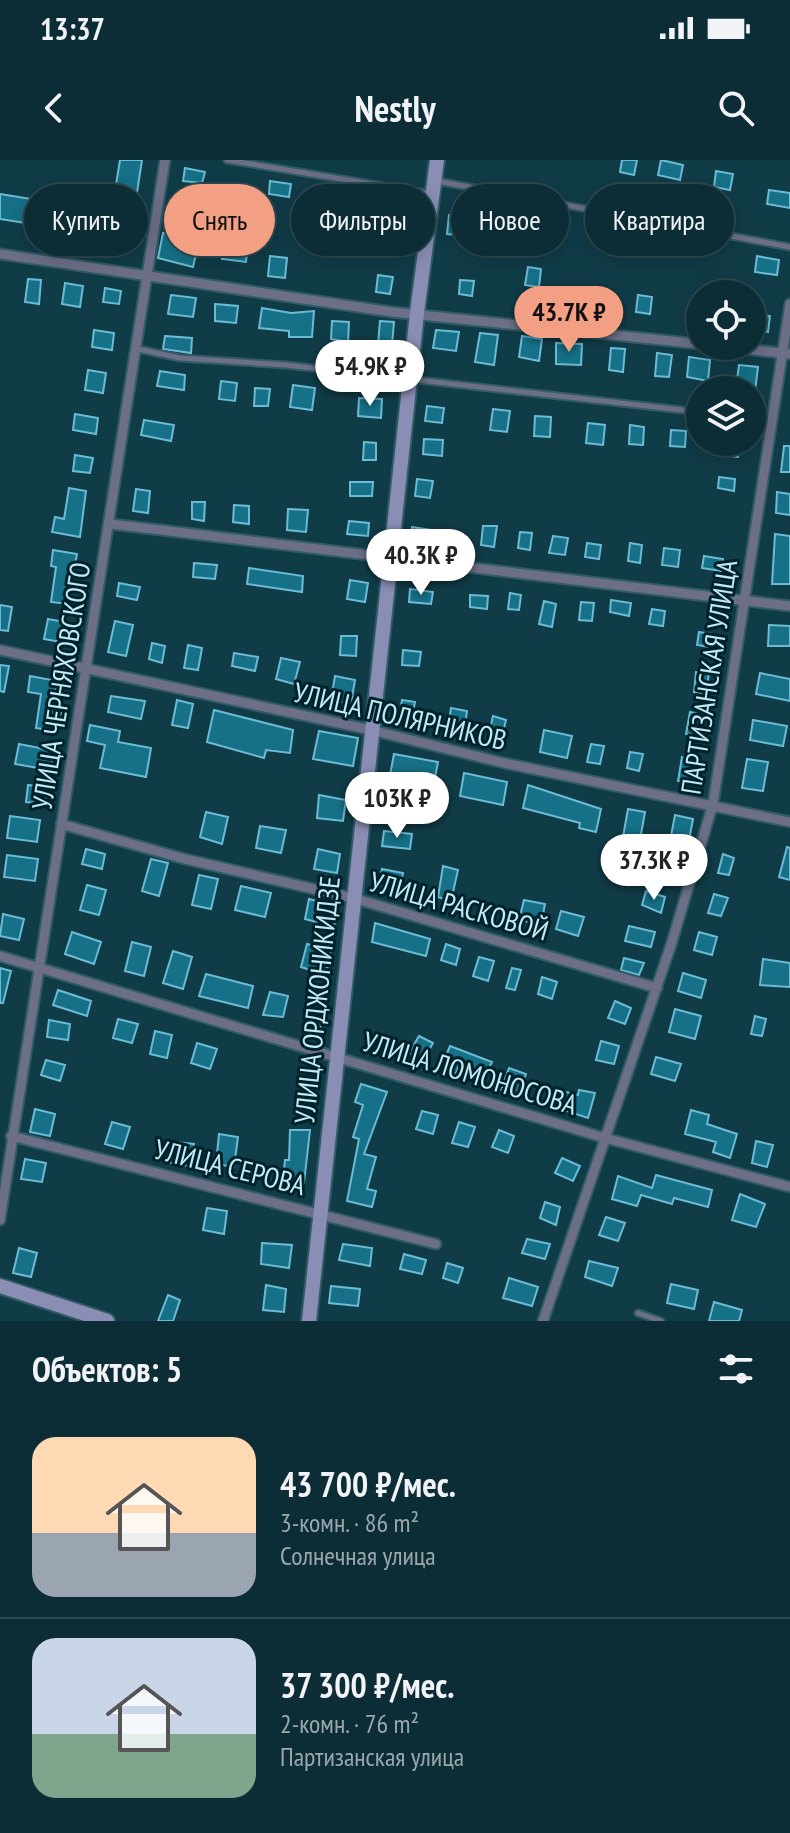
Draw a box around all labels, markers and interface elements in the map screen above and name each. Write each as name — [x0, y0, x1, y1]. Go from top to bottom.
text: 13:37 — [40, 9, 105, 48]
text: Nestly — [354, 85, 436, 132]
icon: back — [32, 86, 76, 130]
icon: search — [714, 86, 758, 130]
chip: Купить — [24, 184, 148, 256]
chip: Снять — [164, 184, 275, 256]
chip: Фильтры — [291, 184, 435, 256]
chip: Новое — [451, 184, 569, 256]
chip: Квартира — [585, 184, 734, 256]
map controls — [686, 280, 766, 456]
button: locate — [686, 280, 766, 360]
pin: 43.7K ₽ — [495, 286, 643, 354]
text: 43.7K ₽ — [532, 295, 606, 328]
pin: 54.9K ₽ — [296, 340, 444, 408]
text: 54.9K ₽ — [333, 349, 407, 382]
button: layers — [686, 376, 766, 456]
pin: 40.3K ₽ — [347, 529, 495, 597]
text: 40.3K ₽ — [384, 538, 458, 571]
street label: ПАРТИЗАНСКАЯ УЛИЦА — [672, 556, 745, 797]
street label: УЛИЦА ЧЕРНЯХОВСКОГО — [23, 560, 98, 812]
street label: УЛИЦА ПОЛЯРНИКОВ — [290, 673, 510, 758]
pin: 103K ₽ — [332, 772, 462, 840]
text: 103K ₽ — [363, 781, 431, 814]
pin: 37.3K ₽ — [580, 834, 728, 902]
text: 37.3K ₽ — [619, 843, 689, 876]
street label: УЛИЦА РАСКОВОЙ — [365, 862, 553, 949]
street label: УЛИЦА ОРДЖОНИКИДЗЕ — [285, 874, 348, 1126]
street label: УЛИЦА ЛОМОНОСОВА — [358, 1022, 583, 1123]
street label: УЛИЦА СЕРОВА — [151, 1130, 310, 1203]
text: Объектов: 5 — [32, 1347, 182, 1391]
icon: filters — [714, 1347, 758, 1391]
text: 43 700 ₽/мес. — [280, 1462, 456, 1506]
icon: home — [96, 1469, 192, 1565]
text: 3-комн. · 86 m² — [280, 1506, 419, 1539]
text: Солнечная улица — [280, 1539, 436, 1572]
text: 37 300 ₽/мес. — [280, 1663, 454, 1707]
icon: home — [96, 1670, 192, 1766]
text: 2-комн. · 76 m² — [280, 1707, 419, 1740]
text: Партизанская улица — [280, 1740, 464, 1773]

